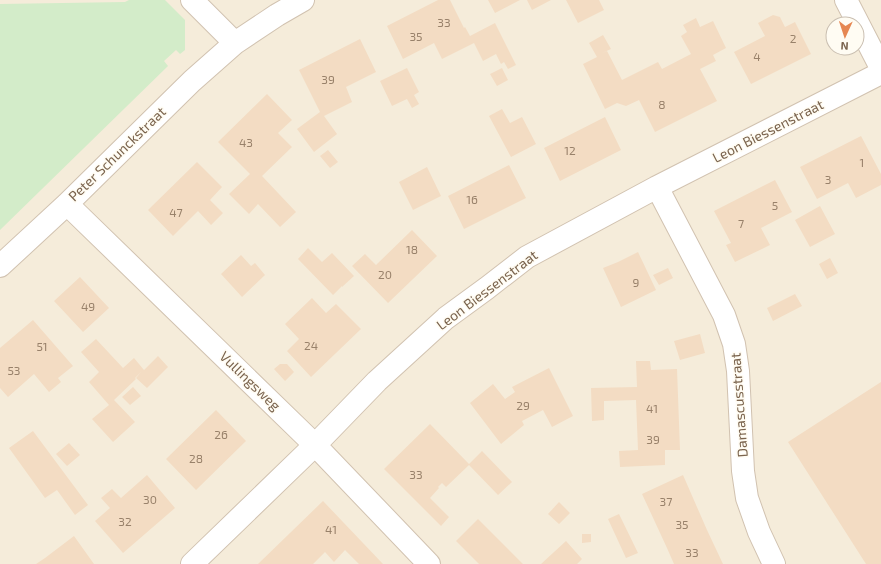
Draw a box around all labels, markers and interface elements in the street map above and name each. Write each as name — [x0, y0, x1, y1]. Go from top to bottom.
house number: 33 — [437, 15, 451, 29]
north arrow — [825, 16, 865, 56]
house number: 35 — [409, 29, 423, 43]
house number: 2 — [790, 31, 797, 45]
text: N — [840, 40, 849, 53]
house number: 4 — [753, 49, 761, 63]
house number: 39 — [321, 72, 335, 86]
street label: Leon Biessenstraat — [709, 95, 826, 166]
house number: 8 — [658, 97, 666, 111]
street label: Peter Schunckstraat — [64, 103, 169, 204]
house number: 43 — [239, 135, 253, 149]
house number: 12 — [564, 143, 576, 157]
house number: 1 — [860, 155, 864, 169]
house number: 3 — [825, 172, 831, 186]
house number: 16 — [466, 192, 478, 206]
house number: 5 — [772, 198, 778, 212]
house number: 47 — [169, 205, 183, 219]
house number: 7 — [738, 216, 744, 230]
house number: 18 — [406, 242, 418, 256]
street label: Leon Biessenstraat — [433, 246, 541, 333]
house number: 20 — [378, 267, 392, 281]
house number: 9 — [633, 275, 640, 289]
house number: 49 — [81, 299, 95, 313]
house number: 24 — [304, 338, 318, 352]
house number: 51 — [36, 339, 48, 353]
street label: Vullingsweg — [216, 347, 284, 414]
street label: Damascusstraat — [726, 352, 751, 458]
house number: 53 — [7, 363, 21, 377]
house number: 29 — [516, 398, 530, 412]
house number: 41 — [646, 401, 658, 415]
house number: 26 — [214, 427, 228, 441]
house number: 39 — [646, 432, 660, 446]
house number: 28 — [189, 451, 203, 465]
house number: 33 — [409, 467, 423, 481]
house number: 30 — [143, 492, 157, 506]
house number: 37 — [660, 494, 672, 508]
house number: 32 — [118, 514, 132, 528]
house number: 35 — [675, 517, 689, 531]
house number: 41 — [325, 522, 337, 536]
house number: 33 — [685, 545, 699, 559]

